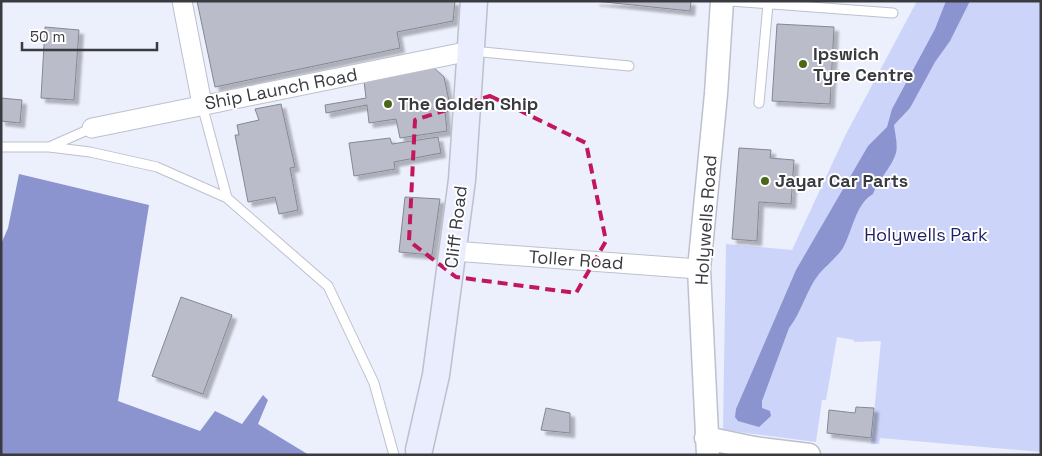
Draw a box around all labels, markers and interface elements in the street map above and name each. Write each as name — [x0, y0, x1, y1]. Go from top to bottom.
scale bar — [22, 20, 158, 52]
text: 50 m — [30, 27, 65, 46]
place label: Ipswich Tyre Centre — [813, 42, 913, 86]
marker: Ipswich Tyre Centre — [797, 58, 809, 70]
street label: Ship Launch Road — [202, 62, 359, 115]
place label: The Golden Ship — [398, 92, 538, 115]
marker: The Golden Ship — [382, 98, 394, 110]
street label: Holywells Road — [689, 154, 722, 286]
place label: Jayar Car Parts — [775, 169, 908, 192]
marker: Jayar Car Parts — [759, 175, 771, 187]
street label: Cliff Road — [439, 184, 472, 269]
park label: Holywells Park — [864, 223, 988, 246]
street label: Toller Road — [528, 245, 624, 274]

